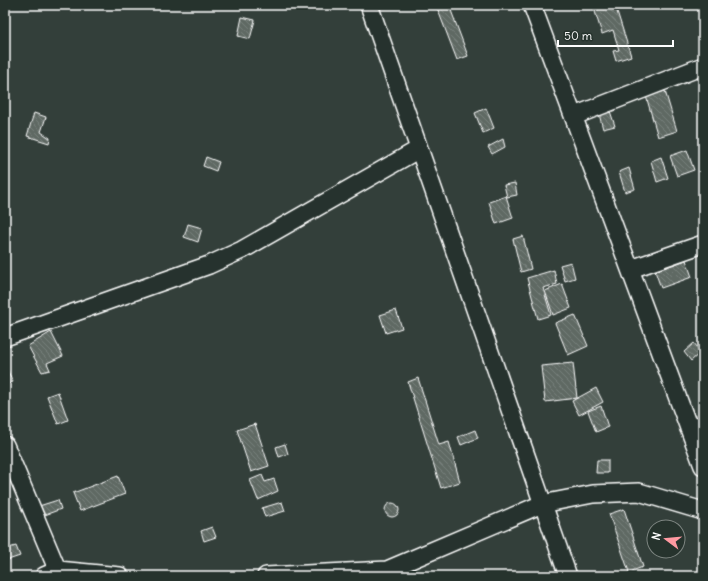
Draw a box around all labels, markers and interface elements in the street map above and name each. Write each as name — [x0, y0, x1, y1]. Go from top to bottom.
scale bar — [558, 22, 673, 48]
text: 50 m — [564, 28, 593, 43]
north arrow — [646, 519, 686, 559]
text: N — [649, 531, 664, 542]

